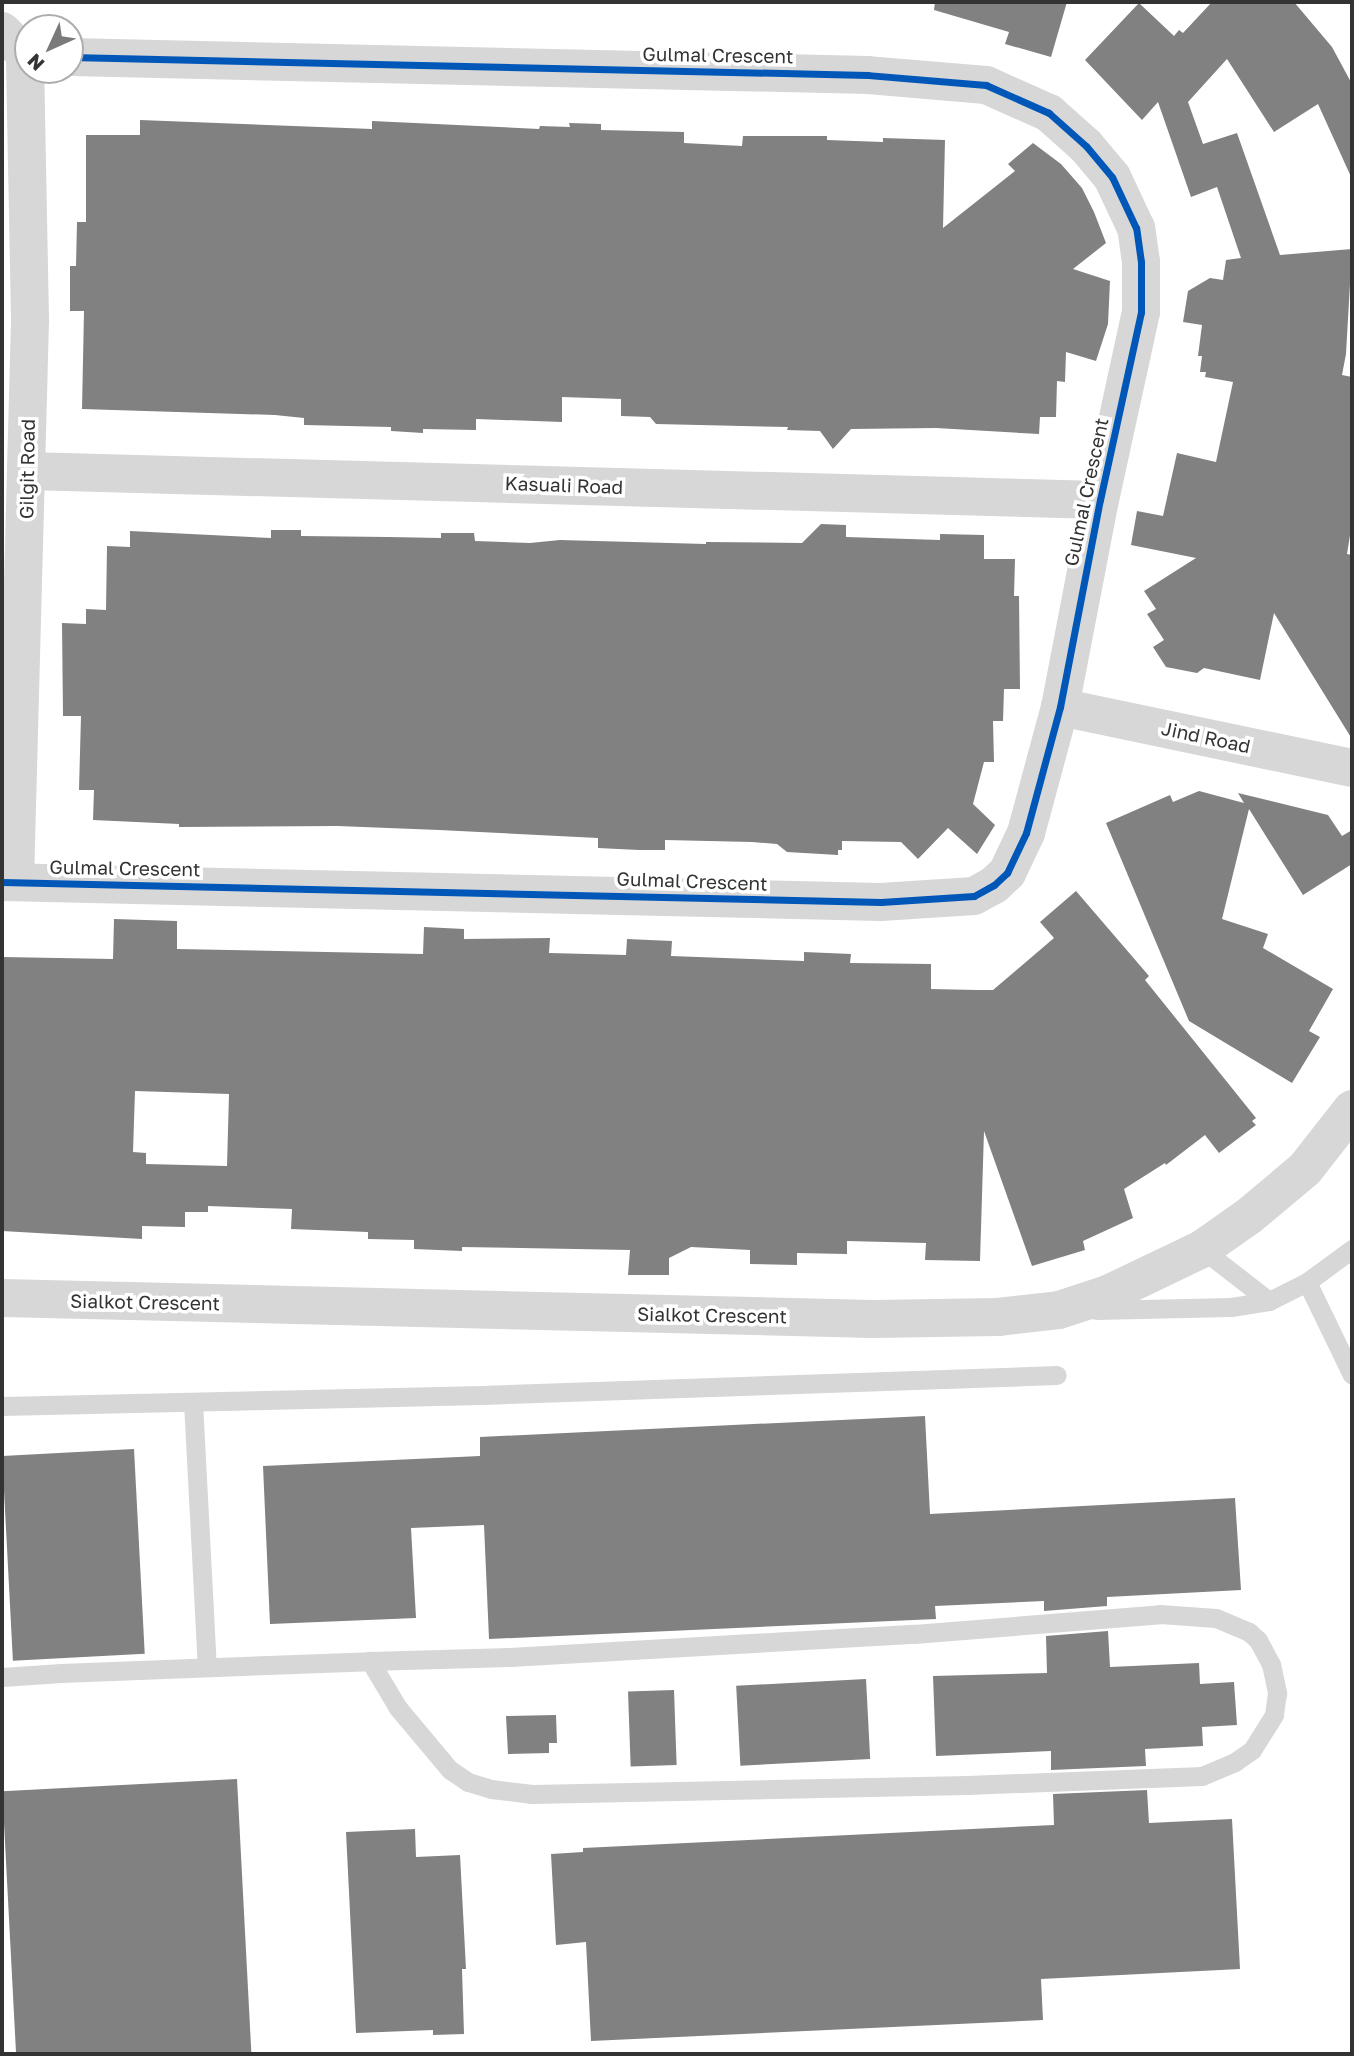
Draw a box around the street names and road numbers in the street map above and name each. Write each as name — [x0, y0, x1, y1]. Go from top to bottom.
street label: Gulmal Crescent — [642, 42, 794, 68]
street label: Gulmal Crescent — [1059, 416, 1113, 568]
street label: Gilgit Road — [15, 419, 39, 519]
street label: Kasuali Road — [504, 472, 624, 498]
street label: Jind Road — [1159, 716, 1253, 758]
street label: Gulmal Crescent — [49, 855, 201, 881]
street label: Gulmal Crescent — [616, 867, 768, 895]
street label: Sialkot Crescent — [70, 1289, 220, 1315]
street label: Sialkot Crescent — [637, 1302, 787, 1328]

